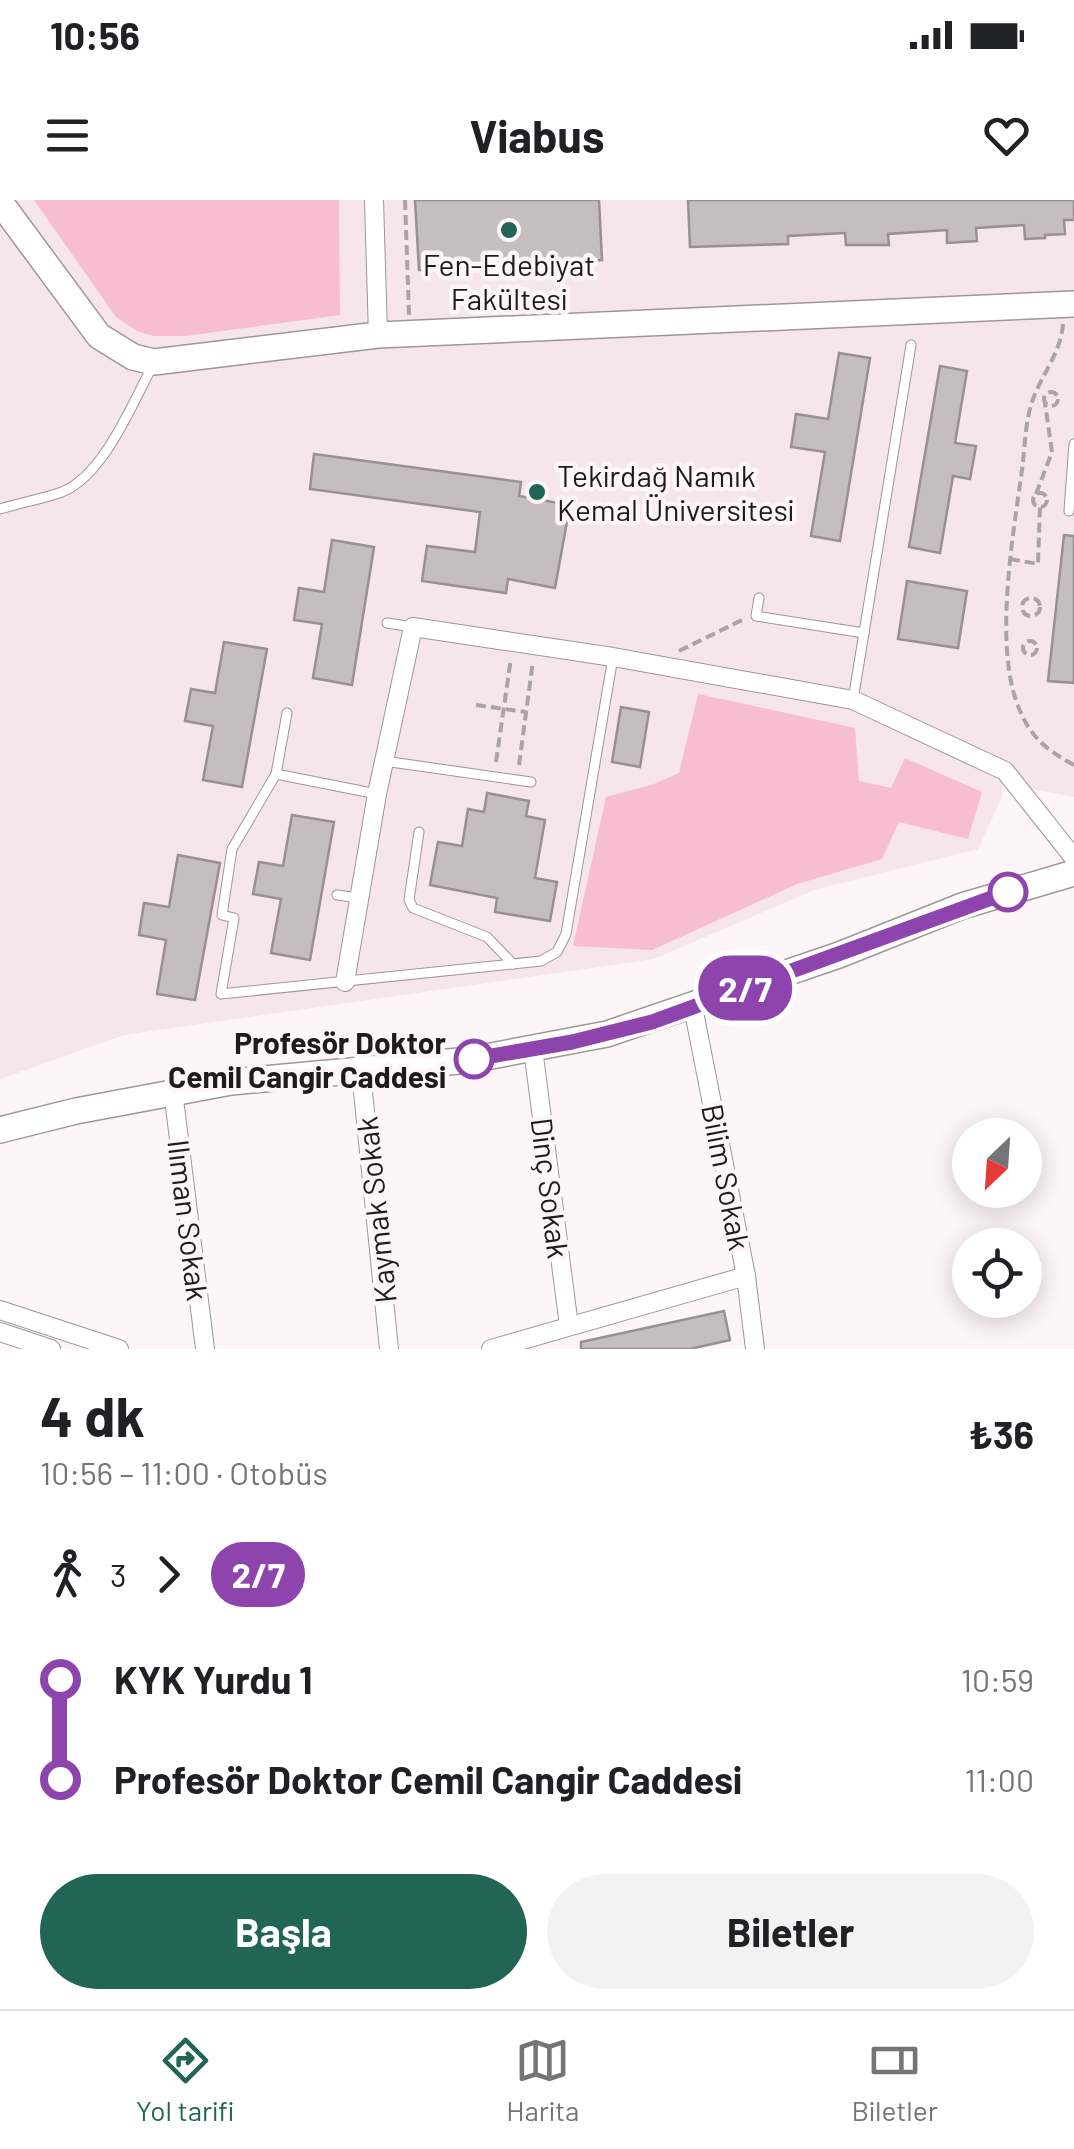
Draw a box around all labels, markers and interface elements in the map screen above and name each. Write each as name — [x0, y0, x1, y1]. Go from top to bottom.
text: 10:56 — [50, 12, 140, 58]
icon: menu — [40, 108, 95, 163]
text: Viabus — [469, 108, 605, 162]
icon: heart — [979, 108, 1034, 163]
marker: Fen-Edebiyat Fakültesi — [498, 219, 520, 241]
place label: Fen-Edebiyat Fakültesi — [423, 246, 595, 316]
place label: Tekirdağ Namık Kemal Üniversitesi — [557, 457, 794, 527]
marker: Tekirdağ Namık Kemal Üniversitesi — [526, 481, 548, 503]
unlabelled marker — [989, 873, 1027, 911]
line badge: 2/7 — [688, 956, 802, 1020]
text: 2/7 — [718, 967, 772, 1009]
place label: Profesör Doktor Cemil Cangir Caddesi — [168, 1024, 446, 1094]
marker: Profesör Doktor Cemil Cangir Caddesi — [455, 1040, 493, 1078]
street label: Bilim Sokak — [695, 1101, 759, 1253]
street label: Kaymak Sokak — [347, 1115, 403, 1305]
street label: Dinç Sokak — [525, 1116, 577, 1260]
north arrow — [952, 1118, 1042, 1208]
map controls — [952, 1118, 1042, 1318]
street label: Ilıman Sokak — [161, 1137, 217, 1303]
button: locate — [952, 1228, 1042, 1318]
text: 4 dk — [40, 1382, 145, 1448]
text: ₺36 — [968, 1411, 1034, 1457]
text: 10:56 – 11:00 · Otobüs — [40, 1453, 328, 1491]
icon: walk — [40, 1547, 95, 1602]
icon: forward — [141, 1547, 196, 1602]
text: 2/7 — [231, 1553, 285, 1595]
text: 3 — [110, 1555, 126, 1593]
text: KYK Yurdu 1 — [114, 1656, 313, 1702]
text: 10:59 — [961, 1660, 1034, 1698]
text: Profesör Doktor Cemil Cangir Caddesi — [114, 1756, 742, 1802]
text: 11:00 — [964, 1760, 1034, 1798]
button: Başla — [40, 1874, 527, 1989]
button: Biletler — [547, 1874, 1034, 1989]
tab: Yol tarifi — [136, 2033, 234, 2127]
tab: Harita — [506, 2033, 579, 2127]
tab: Biletler — [852, 2033, 938, 2127]

